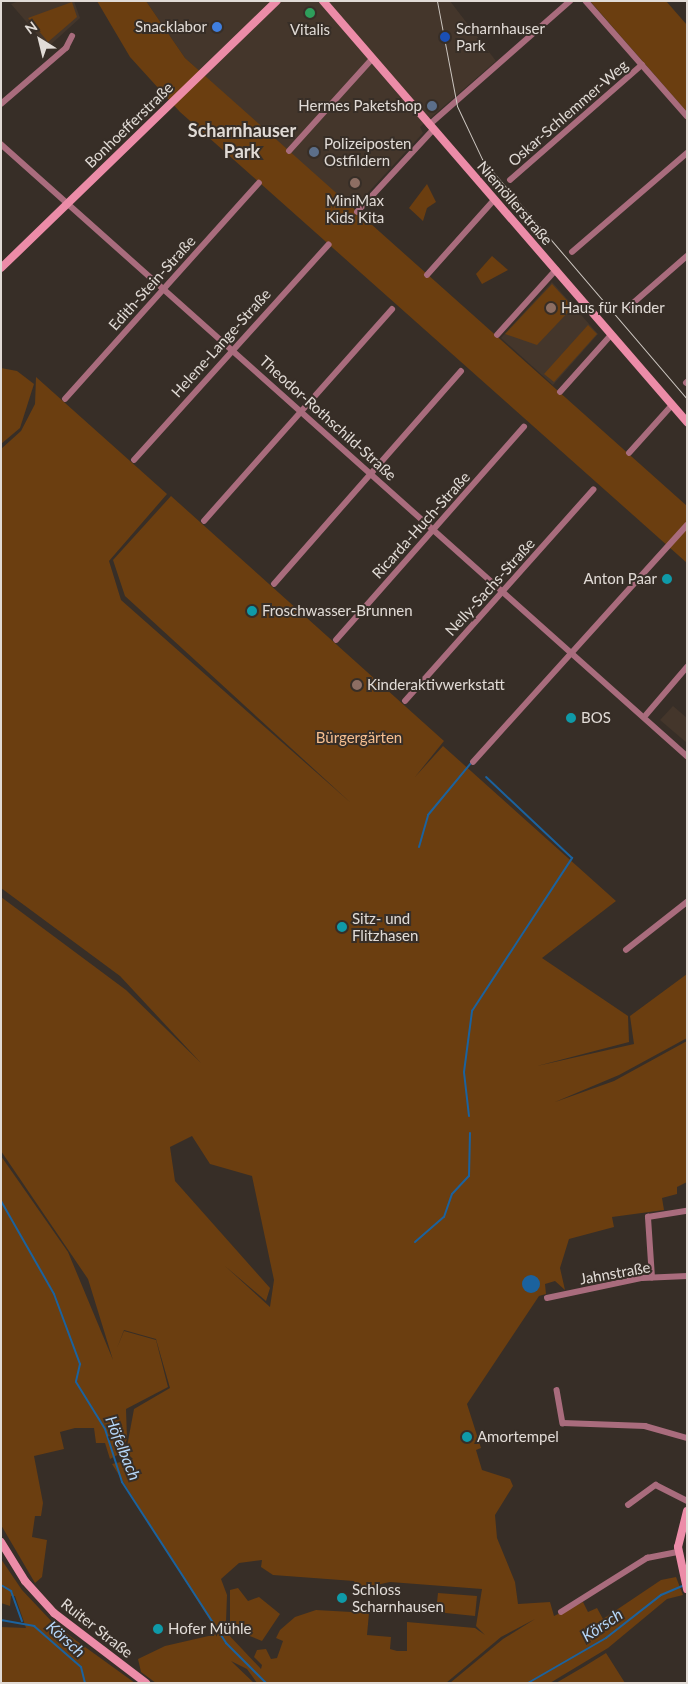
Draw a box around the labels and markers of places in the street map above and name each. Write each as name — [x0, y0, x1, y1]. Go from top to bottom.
marker: Vitalis — [304, 7, 316, 19]
place label: Snacklabor — [135, 18, 207, 36]
place label: Scharnhauser Park — [456, 19, 545, 54]
marker: Snacklabor — [211, 21, 223, 33]
place label: Vitalis — [290, 21, 330, 39]
marker: Scharnhauser Park — [438, 30, 452, 44]
place label: Hermes Paketshop — [298, 97, 422, 115]
marker: Hermes Paketshop — [426, 100, 438, 112]
place label: Polizeiposten Ostfildern — [324, 134, 411, 169]
marker: Polizeiposten Ostfildern — [308, 146, 320, 158]
marker: MiniMax Kids Kita — [349, 177, 361, 189]
place label: MiniMax Kids Kita — [326, 191, 384, 226]
place label: Haus für Kinder — [561, 299, 665, 317]
marker: Haus für Kinder — [545, 302, 557, 314]
place label: Anton Paar — [583, 570, 657, 588]
marker: Anton Paar — [661, 573, 673, 585]
place label: Froschwasser-Brunnen — [262, 602, 413, 620]
marker: Froschwasser-Brunnen — [246, 605, 258, 617]
place label: Kinderaktivwerkstatt — [367, 676, 505, 694]
marker: Kinderaktivwerkstatt — [351, 679, 363, 691]
place label: BOS — [581, 709, 611, 727]
marker: BOS — [565, 712, 577, 724]
place label: Sitz- und Flitzhasen — [352, 909, 418, 944]
marker: Sitz- und Flitzhasen — [336, 921, 348, 933]
place label: Amortempel — [477, 1428, 559, 1446]
marker: Amortempel — [461, 1431, 473, 1443]
place label: Schloss Scharnhausen — [352, 1580, 444, 1615]
marker: Schloss Scharnhausen — [336, 1592, 348, 1604]
place label: Hofer Mühle — [168, 1620, 252, 1638]
marker: Hofer Mühle — [152, 1623, 164, 1635]

